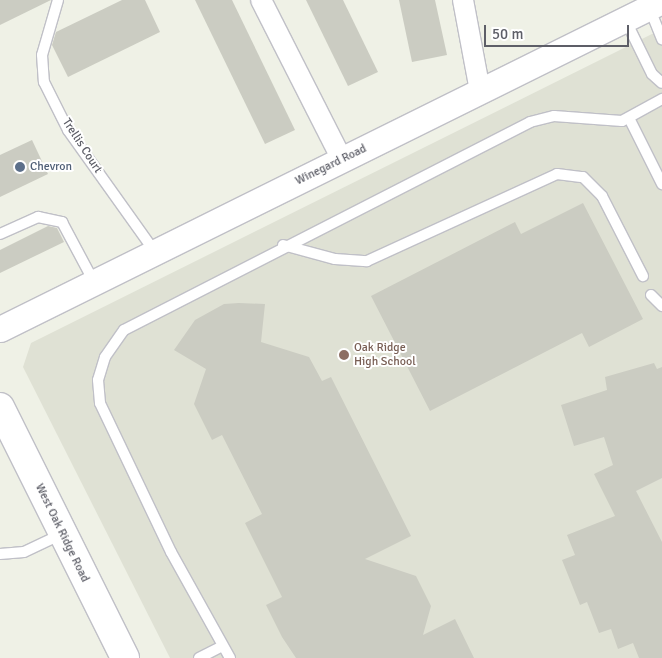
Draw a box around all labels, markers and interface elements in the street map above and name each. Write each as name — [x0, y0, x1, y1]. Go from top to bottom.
scale bar — [487, 15, 632, 47]
text: 50 m — [492, 25, 523, 43]
street label: Trellis Court — [59, 116, 105, 176]
street label: Winegard Road — [293, 142, 369, 188]
place label: Chevron — [30, 160, 72, 174]
marker: Chevron — [14, 161, 26, 173]
place label: Oak Ridge High School — [354, 341, 416, 369]
marker: Oak Ridge High School — [338, 349, 350, 361]
street label: West Oak Ridge Road — [32, 481, 92, 585]

